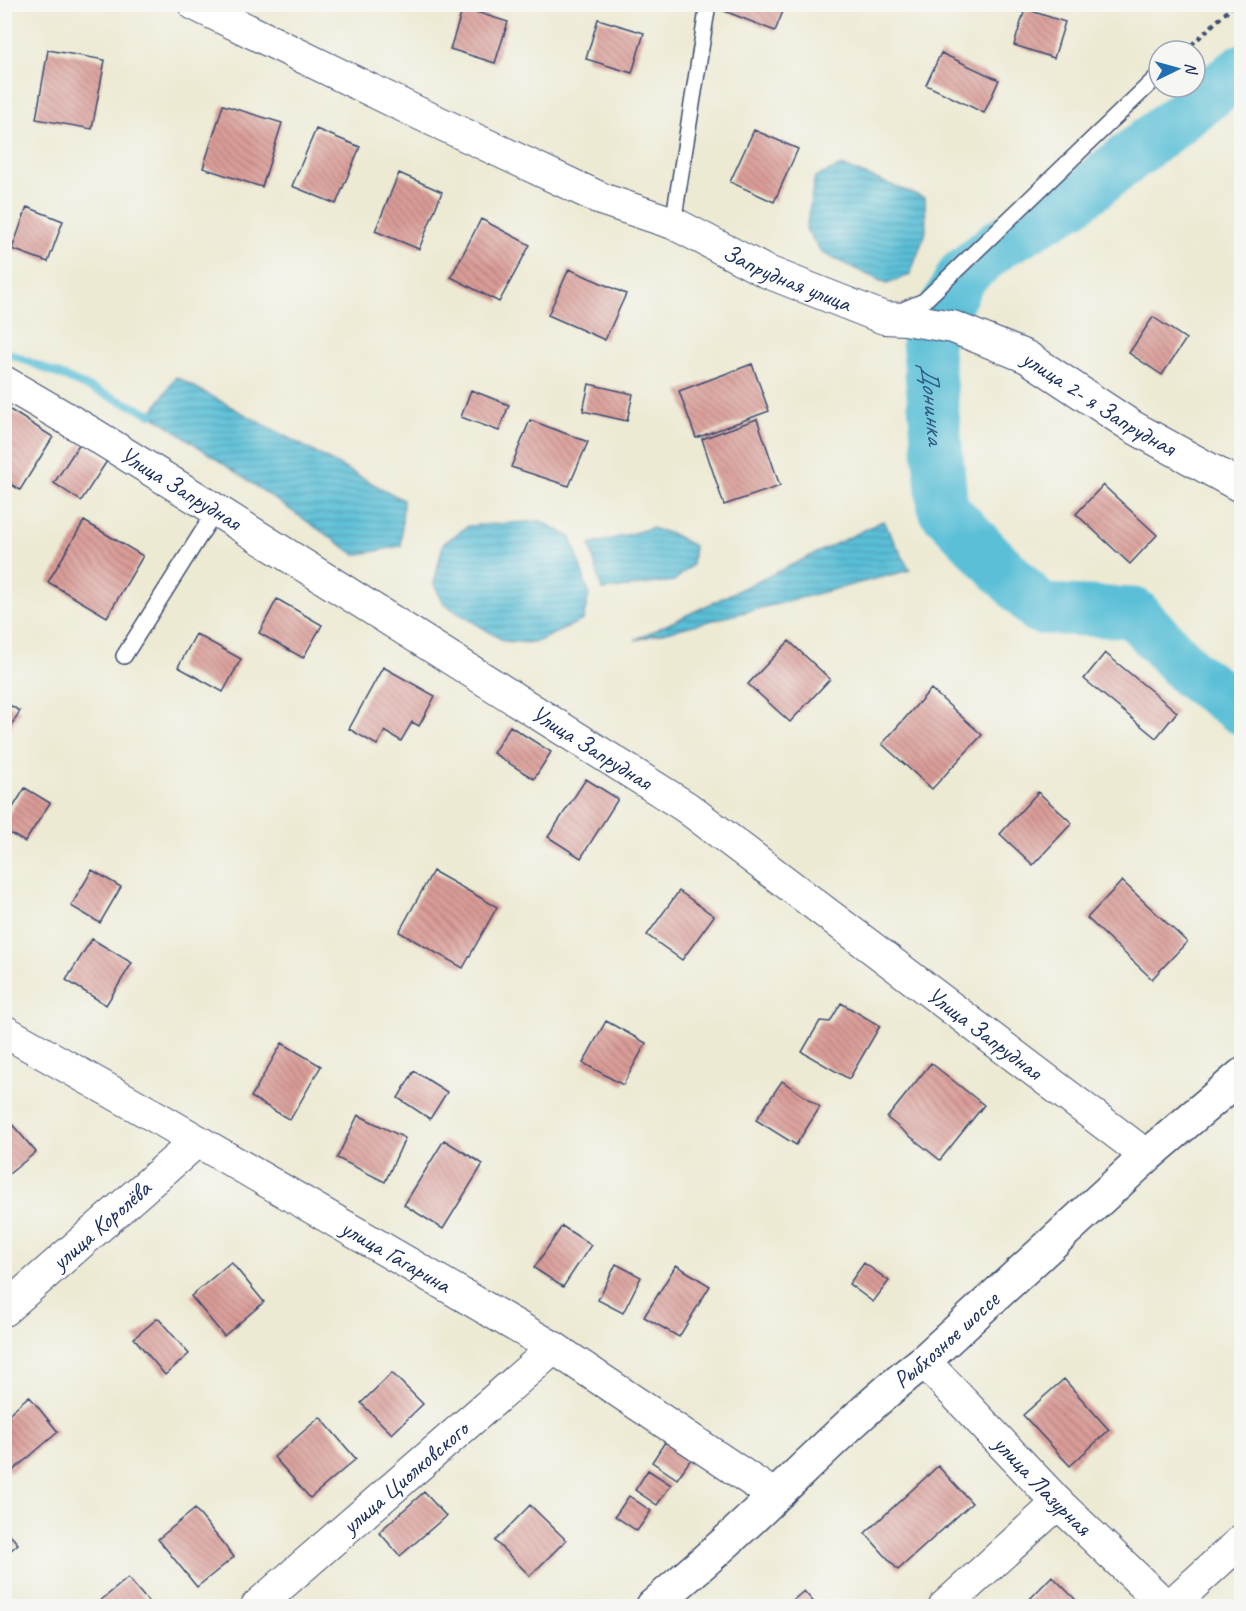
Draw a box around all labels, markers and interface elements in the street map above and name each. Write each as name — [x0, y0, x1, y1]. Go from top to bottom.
north arrow — [1147, 39, 1207, 99]
text: N — [1181, 62, 1202, 77]
street label: Запрудная улица — [718, 237, 857, 319]
street label: улица 2- я Запрудная — [1015, 342, 1182, 463]
water label: Донинка — [912, 361, 953, 449]
street label: Улица Запрудная — [114, 439, 248, 538]
street label: Улица Запрудная — [526, 698, 659, 798]
street label: Улица Запрудная — [921, 980, 1050, 1087]
street label: улица Королёва — [44, 1172, 158, 1278]
street label: улица Гагарина — [334, 1212, 457, 1300]
street label: Рыбхозное шоссе — [887, 1283, 1007, 1395]
street label: улица Циолковского — [334, 1413, 476, 1542]
street label: улица Лазурная — [986, 1428, 1099, 1543]

